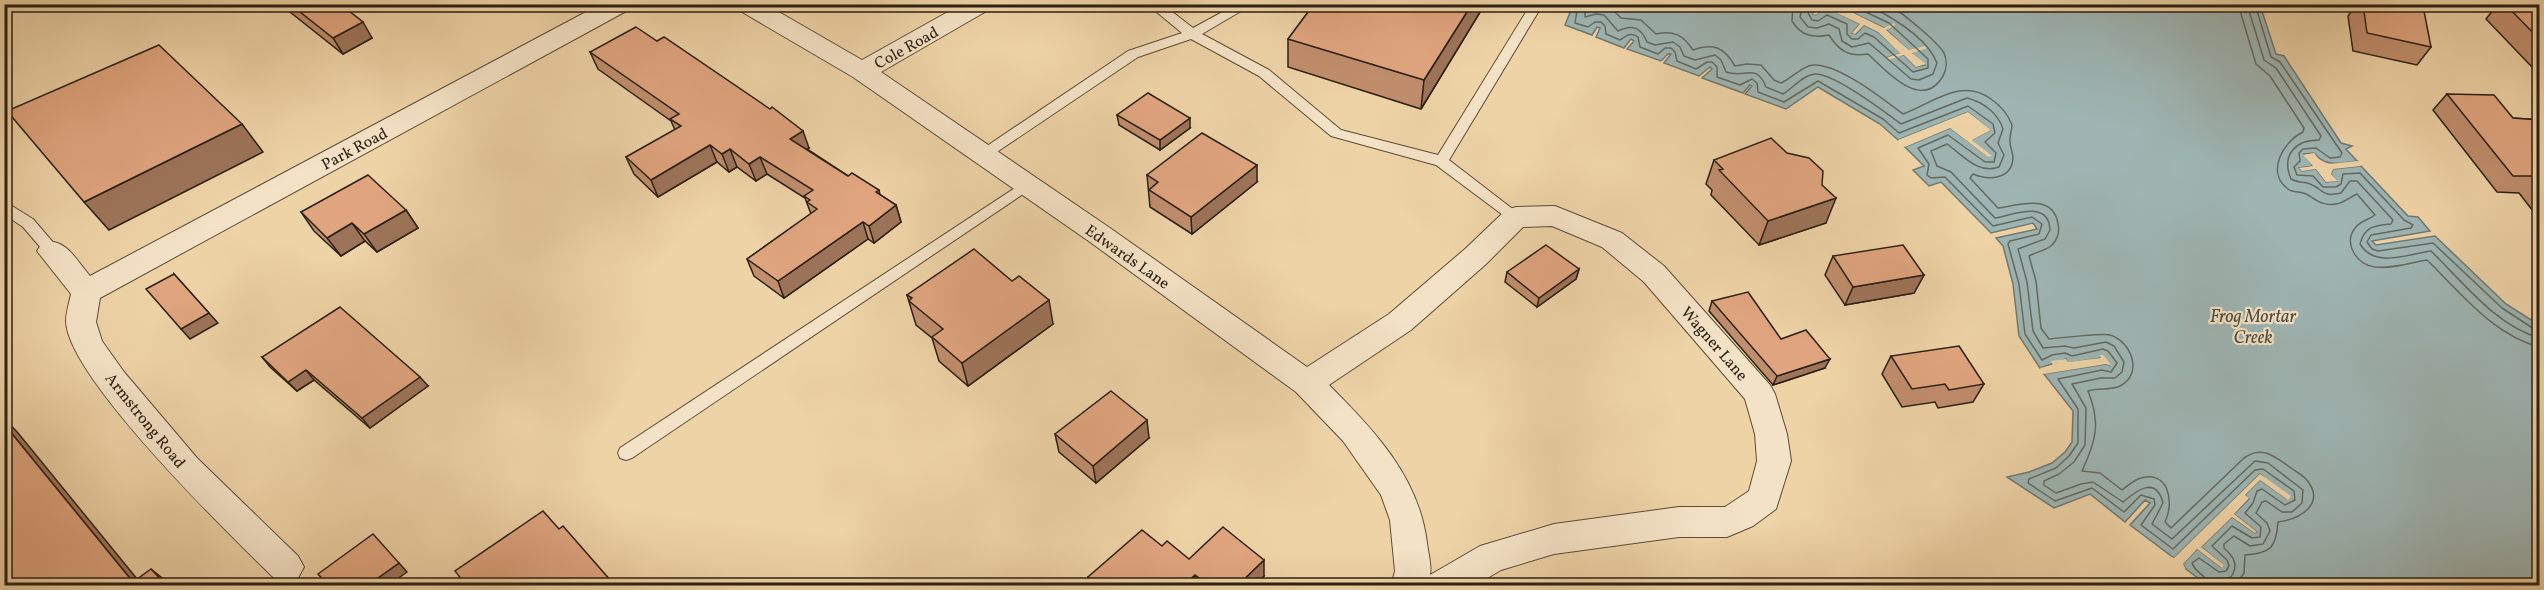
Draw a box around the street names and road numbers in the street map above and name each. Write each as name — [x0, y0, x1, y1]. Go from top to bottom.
street label: Cole Road — [871, 22, 943, 75]
street label: Park Road — [318, 123, 392, 176]
street label: Edwards Lane — [1080, 220, 1174, 295]
street label: Wagner Lane — [1675, 302, 1752, 386]
street label: Armstrong Road — [99, 369, 190, 474]

